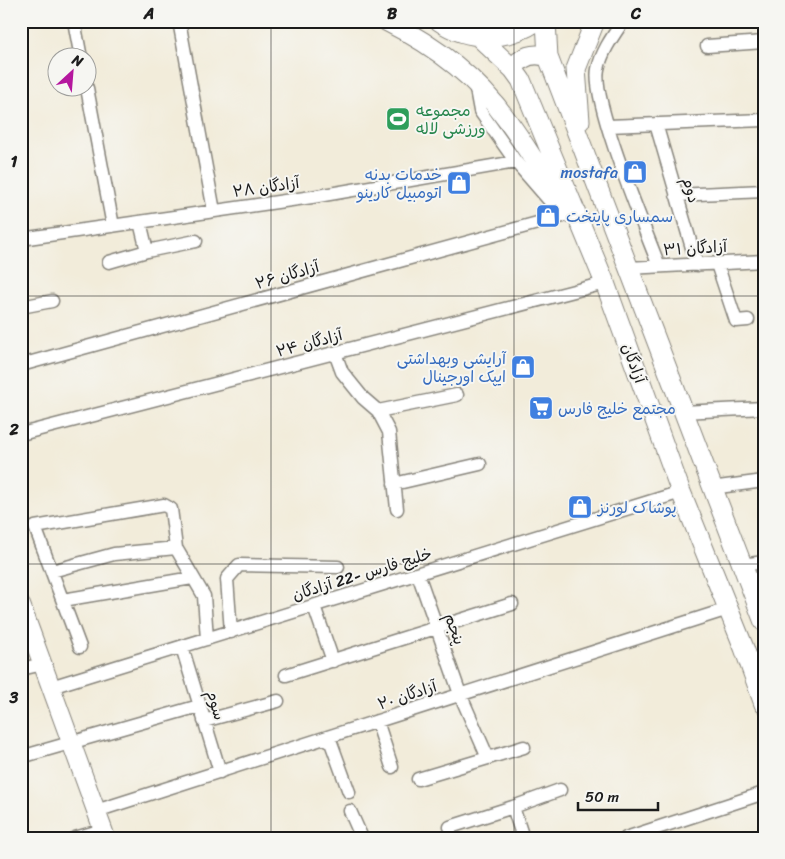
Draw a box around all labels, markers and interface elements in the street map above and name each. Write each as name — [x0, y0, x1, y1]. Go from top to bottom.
text: A — [143, 0, 154, 28]
text: B — [387, 0, 398, 28]
text: C — [630, 0, 642, 28]
text: N — [67, 47, 88, 74]
north arrow — [48, 48, 98, 98]
place label: مجموعه ورزشی لاله — [416, 96, 486, 143]
sports icon: مجموعه ورزشی لاله — [385, 106, 411, 132]
text: 1 — [11, 147, 18, 176]
place label: mostafa — [561, 158, 618, 187]
shop icon: mostafa — [622, 159, 648, 185]
place label: خدمات بدنه اتومبیل کارینو — [356, 160, 442, 207]
street label: ۲۸ آزادگان — [231, 168, 302, 206]
shop icon: خدمات بدنه اتومبیل کارینو — [446, 170, 472, 196]
street label: دوم — [673, 173, 709, 207]
place label: سمساری پایتخت — [566, 202, 673, 231]
shop icon: سمساری پایتخت — [535, 203, 561, 229]
street label: ۳۱ آزادگان — [662, 232, 729, 264]
street label: ۲۶ آزادگان — [251, 252, 324, 298]
street label: ۲۴ آزادگان — [272, 320, 347, 366]
street label: آزادگان — [613, 339, 655, 388]
place label: آرایشی وبهداشتی ایپک اورجینال — [397, 344, 507, 391]
shop icon: آرایشی وبهداشتی ایپک اورجینال — [510, 354, 536, 380]
place label: مجتمع خلیج فارس — [558, 394, 676, 423]
supermarket icon: مجتمع خلیج فارس — [528, 395, 554, 421]
text: 2 — [8, 415, 19, 444]
place label: پوشاک لورنز — [596, 493, 677, 522]
shop icon: پوشاک لورنز — [567, 494, 593, 520]
street label: خلیج فارس -22 آزادگان — [288, 539, 436, 609]
street label: پنجم — [436, 609, 474, 649]
street label: ۲۰ آزادگان — [373, 671, 442, 718]
text: 3 — [9, 683, 19, 712]
street label: سوم — [198, 686, 234, 724]
scale bar — [578, 779, 658, 811]
text: 50 m — [585, 784, 620, 810]

